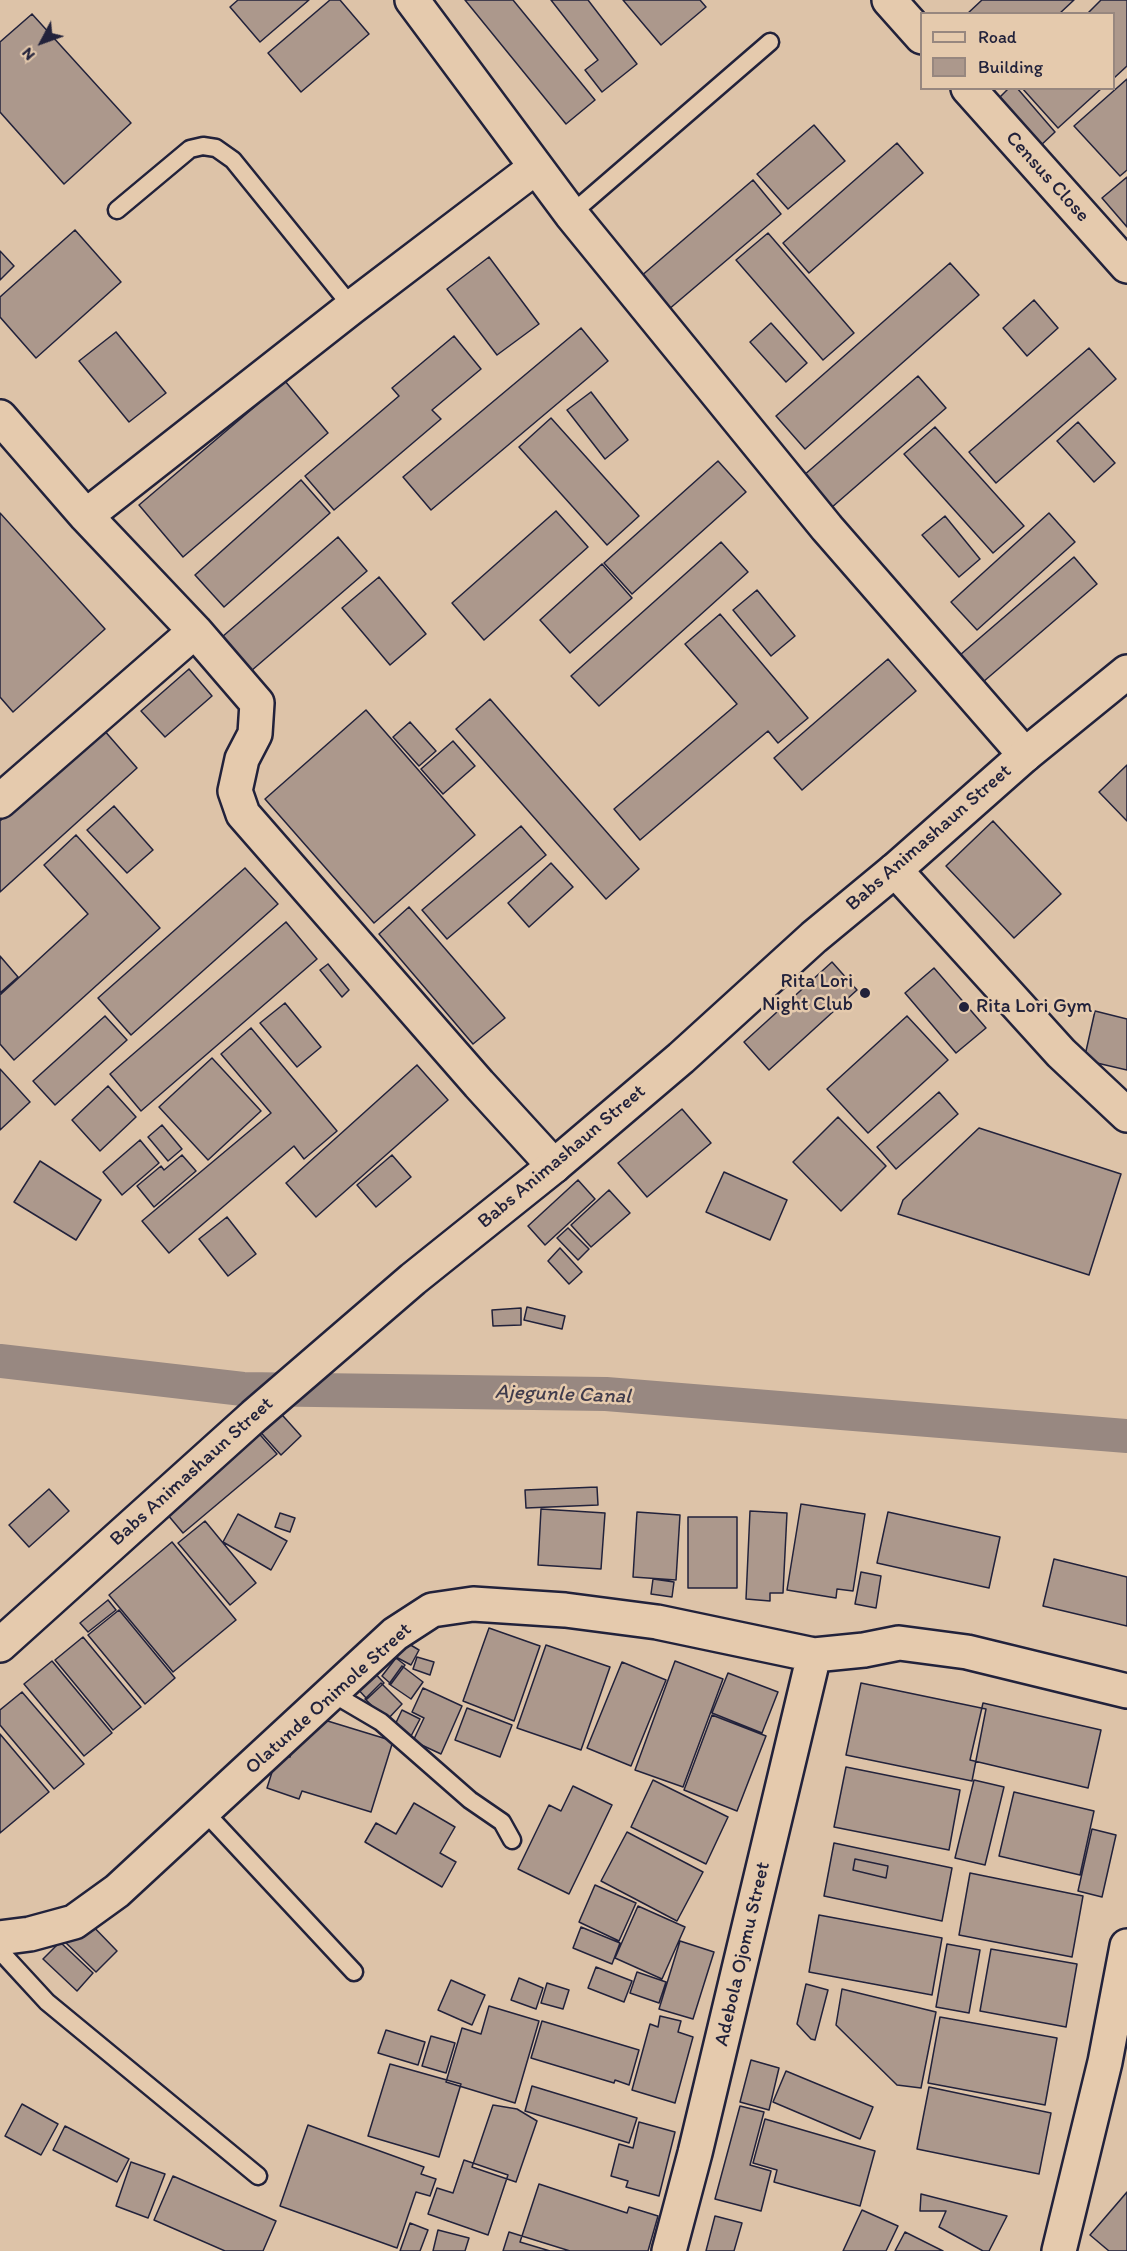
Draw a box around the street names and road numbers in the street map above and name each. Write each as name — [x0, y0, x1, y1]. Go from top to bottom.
street label: Census Close — [1000, 127, 1094, 227]
street label: Babs Animashaun Street — [841, 760, 1017, 916]
street label: Babs Animashaun Street — [473, 1080, 651, 1234]
street label: Babs Animashaun Street — [105, 1392, 279, 1552]
street label: Olatunde Onimole Street — [241, 1618, 417, 1780]
street label: Adebola Ojomu Street — [710, 1859, 776, 2049]

